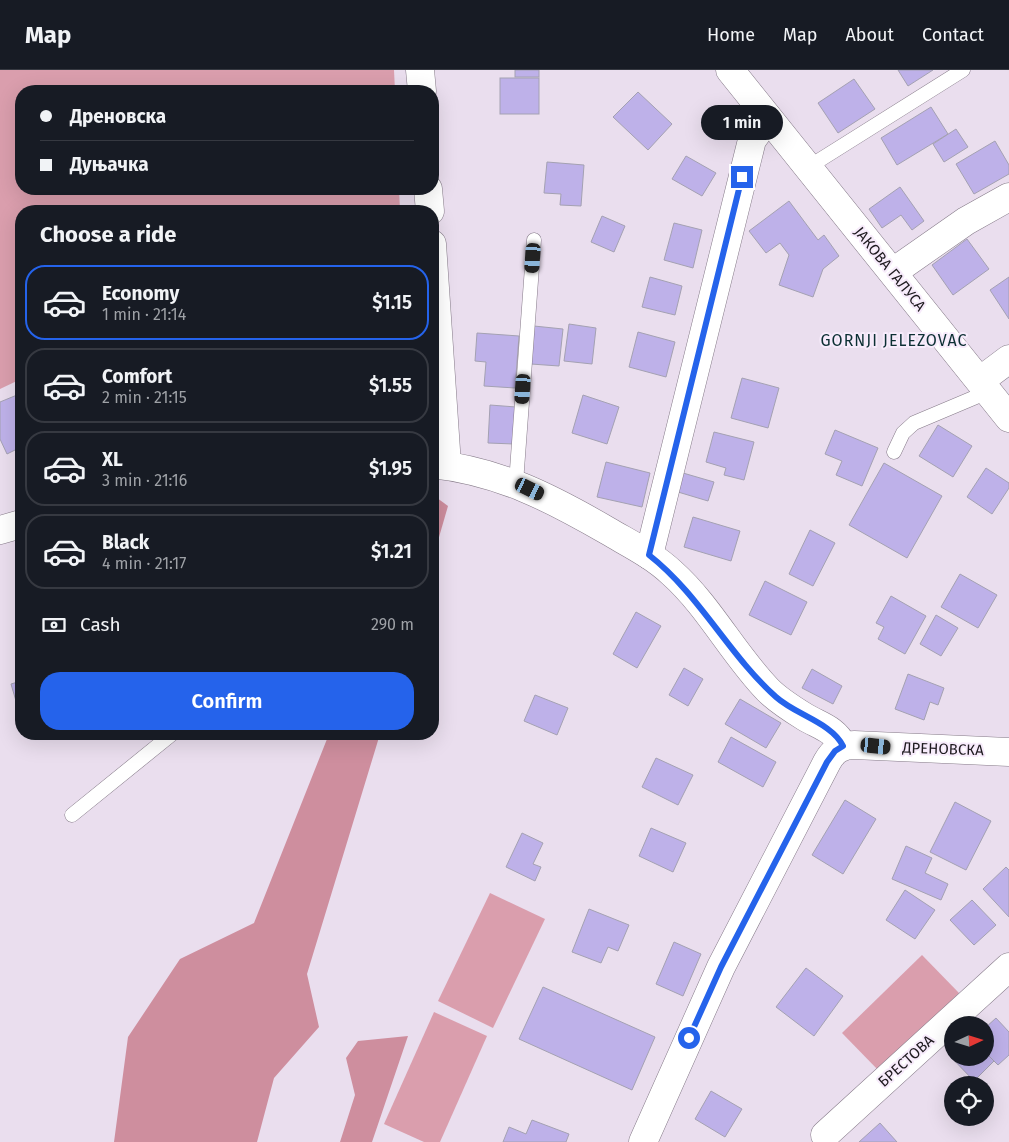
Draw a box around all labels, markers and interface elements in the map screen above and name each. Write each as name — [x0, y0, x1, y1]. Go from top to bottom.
text: Map — [25, 21, 71, 49]
text: Home — [707, 24, 755, 46]
text: Map — [783, 24, 817, 46]
text: About — [845, 24, 894, 46]
text: Contact — [922, 24, 984, 46]
callout: 1 min — [701, 104, 783, 140]
text: Дреновска — [70, 105, 166, 128]
text: 1 min — [723, 113, 761, 132]
text: Дуњачка — [70, 153, 149, 176]
route end — [731, 166, 753, 188]
text: Choose a ride — [40, 221, 176, 248]
street label: ЈАКОВА ГАЛУСА — [850, 223, 930, 315]
car — [524, 243, 541, 273]
icon: car — [42, 280, 87, 325]
text: Economy — [102, 282, 179, 305]
text: $1.15 — [372, 291, 412, 314]
text: 1 min · 21:14 — [102, 305, 186, 324]
district label: GORNJI JELEZOVAC — [820, 331, 968, 350]
icon: car — [42, 363, 87, 408]
text: Comfort — [102, 365, 172, 388]
text: $1.55 — [369, 374, 412, 397]
car — [514, 374, 531, 404]
text: 2 min · 21:15 — [102, 388, 187, 407]
icon: car — [42, 446, 87, 491]
text: XL — [102, 448, 123, 471]
text: $1.95 — [369, 457, 412, 480]
text: 3 min · 21:16 — [102, 471, 187, 490]
car — [513, 476, 546, 502]
icon: car — [42, 529, 87, 574]
text: Black — [102, 531, 149, 554]
text: $1.21 — [371, 540, 412, 563]
text: 4 min · 21:17 — [102, 554, 186, 573]
icon: cash — [40, 611, 68, 639]
text: Cash — [80, 613, 121, 636]
text: 290 m — [371, 615, 414, 634]
button: Confirm — [40, 672, 414, 730]
car — [860, 737, 891, 755]
street label: ДРЕНОВСКА — [901, 739, 984, 759]
north arrow — [944, 1016, 994, 1066]
map controls — [944, 1016, 994, 1126]
route start — [678, 1027, 700, 1049]
street label: БРЕСТОВА — [874, 1031, 938, 1091]
button: locate — [944, 1076, 994, 1126]

